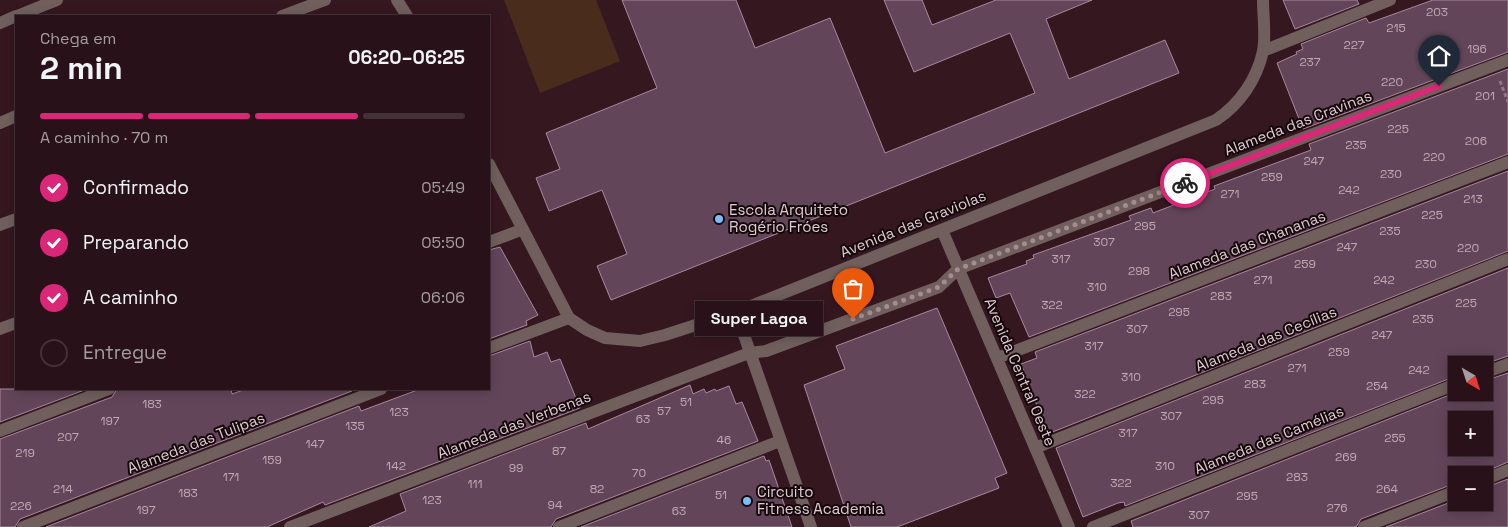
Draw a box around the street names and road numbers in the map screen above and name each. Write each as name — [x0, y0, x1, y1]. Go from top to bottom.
street label: Alameda das Cravinas — [1221, 86, 1374, 159]
street label: Avenida das Graviolas — [837, 186, 989, 261]
street label: Alameda das Chananas — [1166, 206, 1328, 283]
street label: Avenida Central Oeste — [981, 295, 1060, 449]
street label: Alameda das Cecílias — [1192, 301, 1339, 376]
street label: Alameda das Verbenas — [434, 386, 593, 463]
street label: Alameda das Camélias — [1191, 401, 1346, 478]
street label: Alameda das Tulipas — [124, 408, 267, 477]

